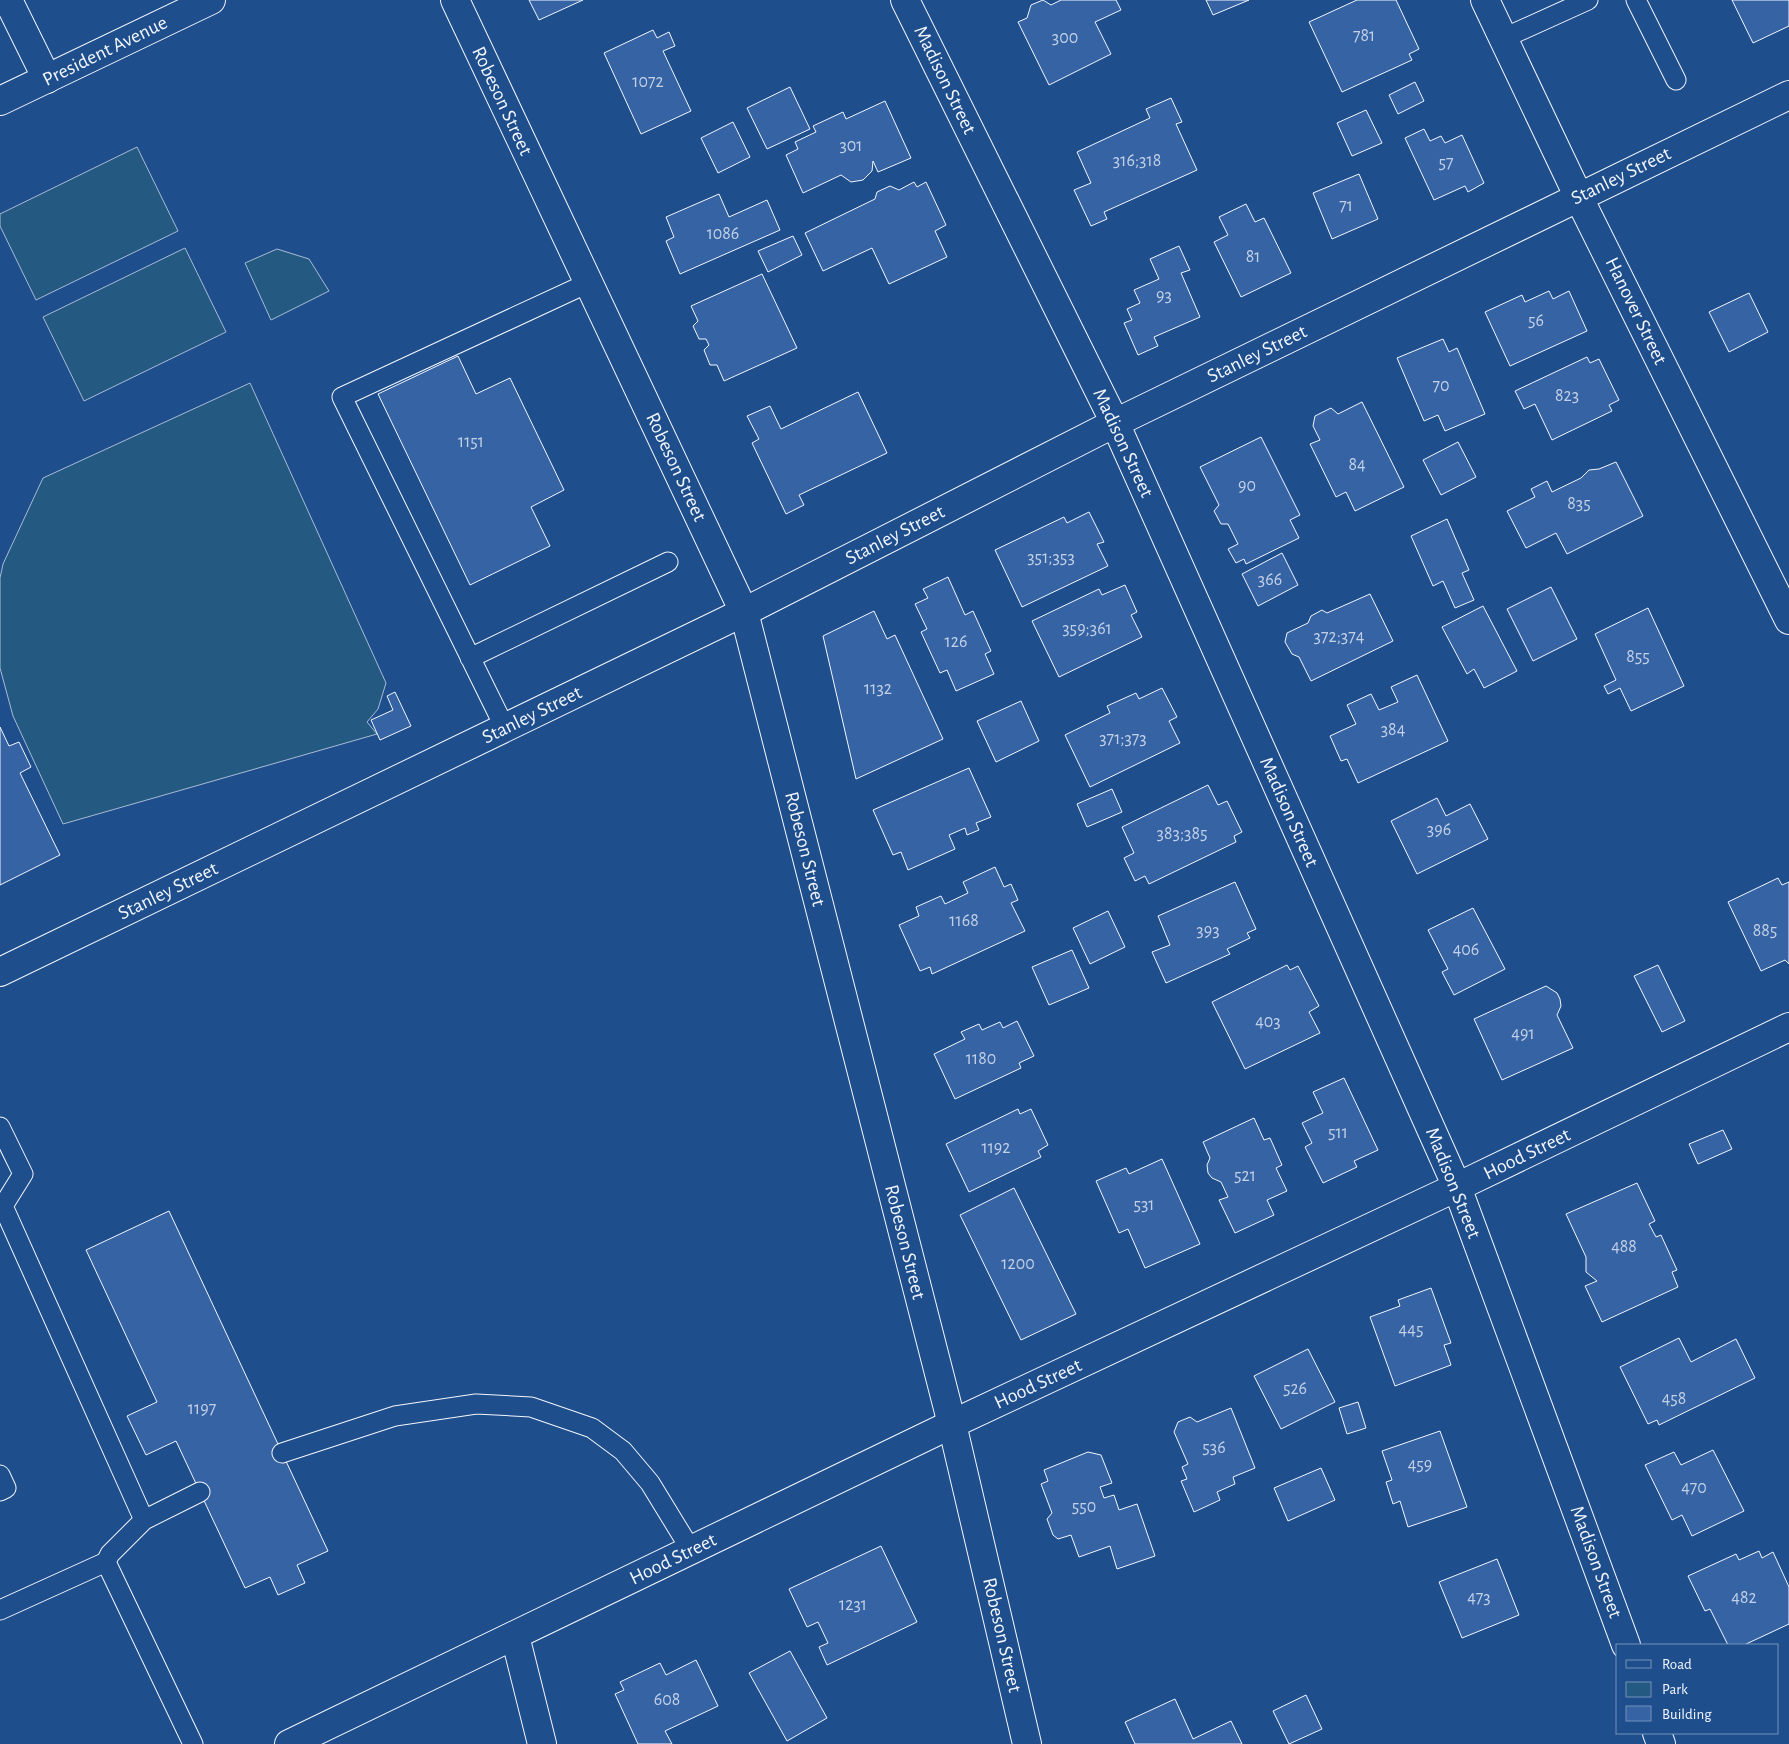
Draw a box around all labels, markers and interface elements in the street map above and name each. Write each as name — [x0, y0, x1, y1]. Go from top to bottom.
street label: President Avenue — [40, 12, 170, 90]
street label: Madison Street — [910, 23, 980, 138]
house number: 781 — [1353, 27, 1375, 45]
house number: 300 — [1052, 29, 1078, 47]
street label: Robeson Street — [468, 44, 536, 159]
house number: 1072 — [632, 73, 664, 91]
house number: 301 — [839, 137, 863, 155]
street label: Stanley Street — [1568, 143, 1675, 209]
house number: 316;318 — [1113, 152, 1161, 170]
house number: 57 — [1438, 154, 1454, 172]
house number: 71 — [1339, 197, 1353, 215]
house number: 1086 — [707, 225, 739, 243]
house number: 81 — [1246, 248, 1260, 266]
street label: Hanover Street — [1601, 254, 1671, 368]
house number: 93 — [1156, 287, 1172, 305]
house number: 56 — [1528, 312, 1544, 330]
street label: Stanley Street — [1204, 321, 1311, 387]
house number: 70 — [1432, 377, 1450, 395]
street label: Madison Street — [1089, 385, 1157, 501]
house number: 823 — [1555, 387, 1579, 405]
street label: Robeson Street — [642, 410, 710, 525]
house number: 1151 — [458, 433, 484, 451]
house number: 84 — [1348, 456, 1366, 474]
house number: 90 — [1238, 477, 1256, 495]
house number: 835 — [1567, 495, 1591, 513]
street label: Stanley Street — [842, 501, 948, 568]
house number: 351;353 — [1027, 549, 1075, 567]
house number: 366 — [1258, 571, 1282, 589]
house number: 359;361 — [1062, 620, 1112, 638]
house number: 372;374 — [1314, 628, 1365, 646]
house number: 126 — [945, 633, 967, 651]
house number: 855 — [1626, 648, 1650, 666]
house number: 1132 — [864, 680, 892, 698]
street label: Stanley Street — [479, 682, 586, 748]
house number: 384 — [1381, 721, 1406, 739]
house number: 371;373 — [1099, 730, 1147, 748]
street label: Madison Street — [1256, 754, 1322, 870]
street label: Robeson Street — [781, 790, 829, 909]
house number: 396 — [1427, 821, 1451, 839]
house number: 383;385 — [1157, 825, 1207, 843]
street label: Stanley Street — [115, 858, 222, 924]
house number: 1168 — [949, 912, 979, 930]
house number: 393 — [1196, 922, 1220, 940]
house number: 885 — [1753, 922, 1777, 940]
house number: 406 — [1453, 941, 1479, 959]
house number: 403 — [1255, 1013, 1281, 1031]
house number: 491 — [1511, 1025, 1535, 1043]
house number: 1180 — [966, 1050, 996, 1068]
house number: 511 — [1328, 1124, 1348, 1142]
street label: Hood Street — [1481, 1124, 1574, 1184]
street label: Madison Street — [1422, 1125, 1485, 1242]
house number: 1192 — [981, 1139, 1011, 1157]
house number: 521 — [1234, 1167, 1256, 1185]
street label: Robeson Street — [881, 1183, 929, 1302]
house number: 531 — [1133, 1196, 1155, 1214]
house number: 488 — [1611, 1238, 1637, 1256]
house number: 1200 — [1001, 1255, 1035, 1273]
house number: 445 — [1399, 1321, 1423, 1339]
street label: Hood Street — [991, 1355, 1085, 1413]
house number: 526 — [1283, 1380, 1307, 1398]
house number: 458 — [1662, 1390, 1686, 1408]
house number: 1197 — [188, 1400, 216, 1418]
house number: 536 — [1202, 1439, 1226, 1457]
house number: 459 — [1408, 1456, 1432, 1474]
house number: 470 — [1681, 1479, 1707, 1497]
house number: 550 — [1072, 1498, 1096, 1516]
street label: Madison Street — [1566, 1503, 1626, 1621]
street label: Hood Street — [627, 1529, 720, 1589]
street label: Robeson Street — [979, 1576, 1025, 1695]
house number: 473 — [1467, 1589, 1491, 1607]
house number: 482 — [1731, 1589, 1757, 1607]
house number: 1231 — [839, 1596, 867, 1614]
legend — [1616, 1644, 1779, 1734]
text: Road — [1662, 1657, 1692, 1672]
text: Park — [1662, 1682, 1688, 1697]
house number: 608 — [654, 1691, 680, 1709]
text: Building — [1662, 1707, 1712, 1722]

